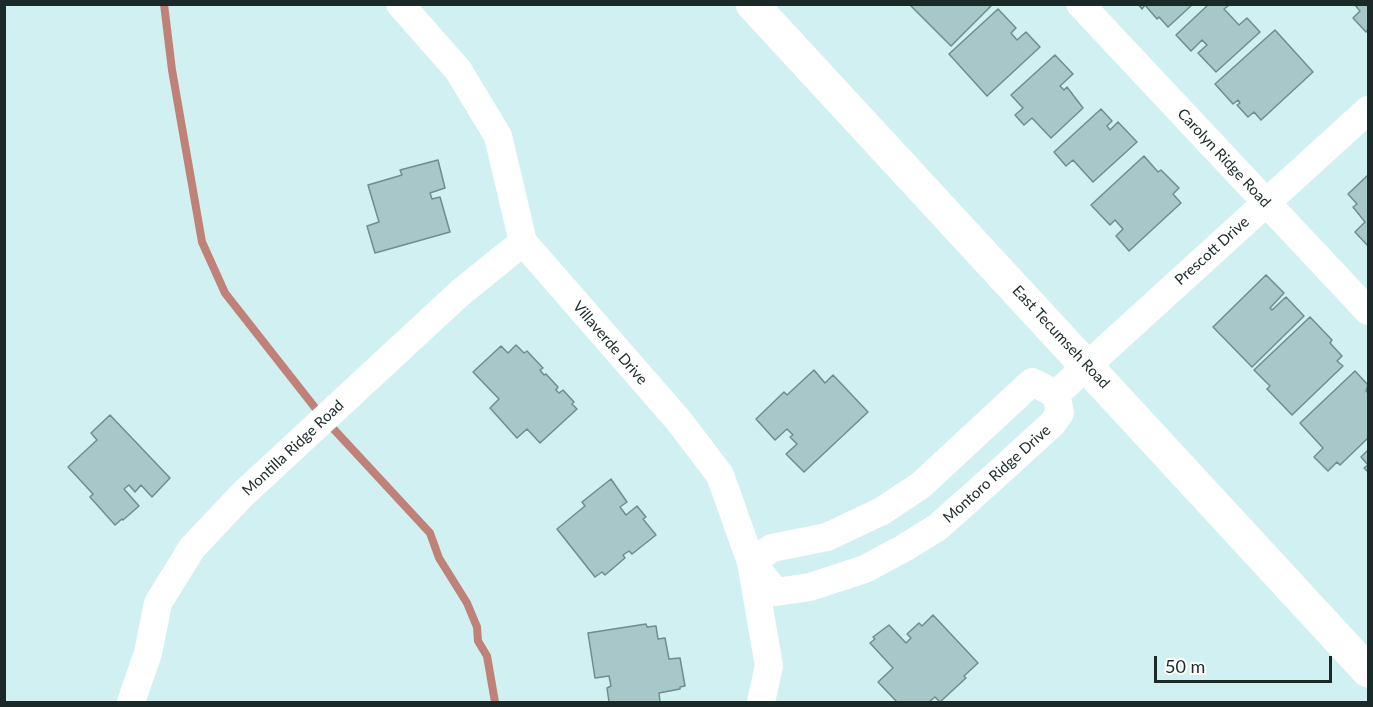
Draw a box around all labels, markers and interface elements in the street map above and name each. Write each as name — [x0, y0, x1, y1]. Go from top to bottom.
street label: Carolyn Ridge Road — [1174, 105, 1274, 211]
street label: Prescott Drive — [1171, 213, 1253, 289]
street label: East Tecumseh Road — [1009, 282, 1113, 392]
street label: Villaverde Drive — [569, 298, 651, 388]
street label: Montilla Ridge Road — [239, 396, 347, 500]
street label: Montoro Ridge Drive — [940, 421, 1054, 527]
scale bar — [1157, 644, 1336, 682]
text: 50 m — [1165, 655, 1205, 677]

